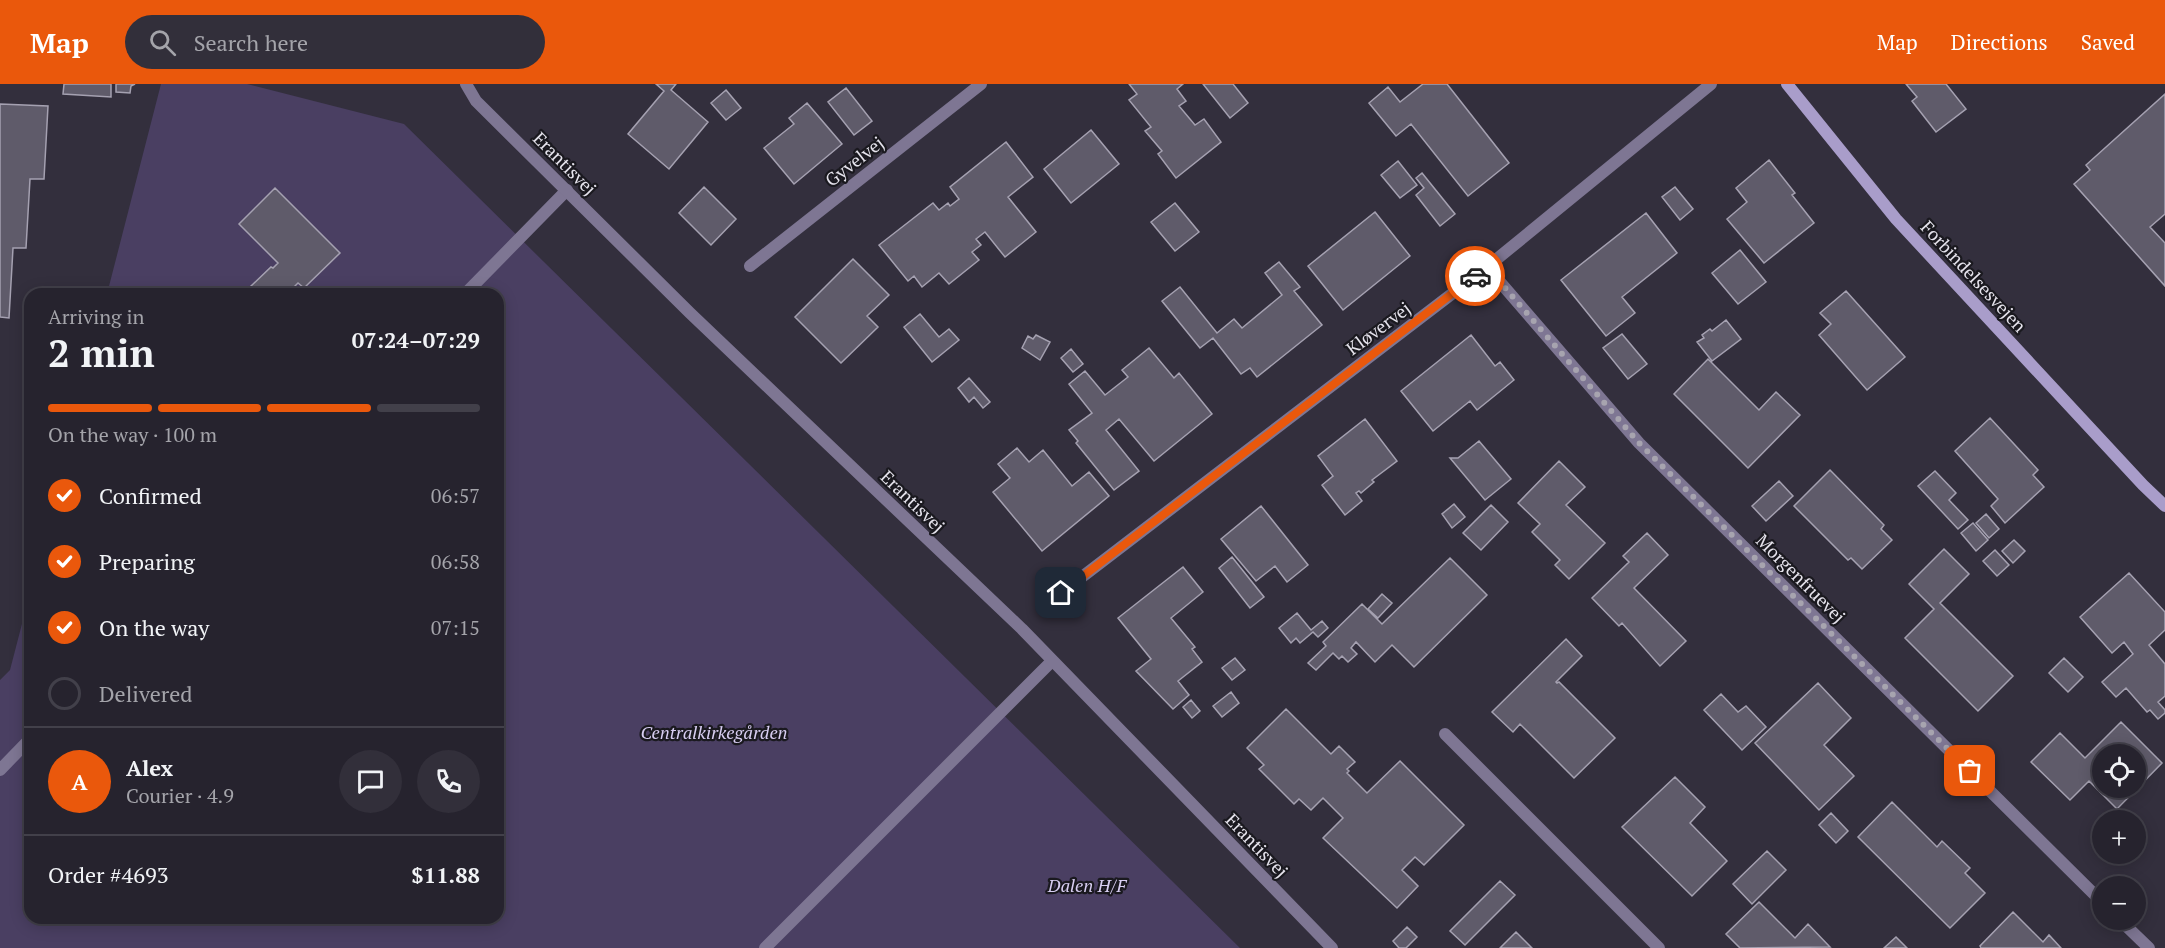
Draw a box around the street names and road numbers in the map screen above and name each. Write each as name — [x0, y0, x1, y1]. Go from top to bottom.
street label: Erantisvej — [528, 126, 602, 200]
street label: Gyvelvej — [820, 131, 888, 191]
street label: Forbindelsesvejen — [1916, 215, 2032, 337]
street label: Kløvervej — [1341, 296, 1415, 360]
street label: Erantisvej — [876, 465, 950, 537]
street label: Morgenfruevej — [1751, 528, 1851, 628]
street label: Erantisvej — [1221, 808, 1293, 882]

